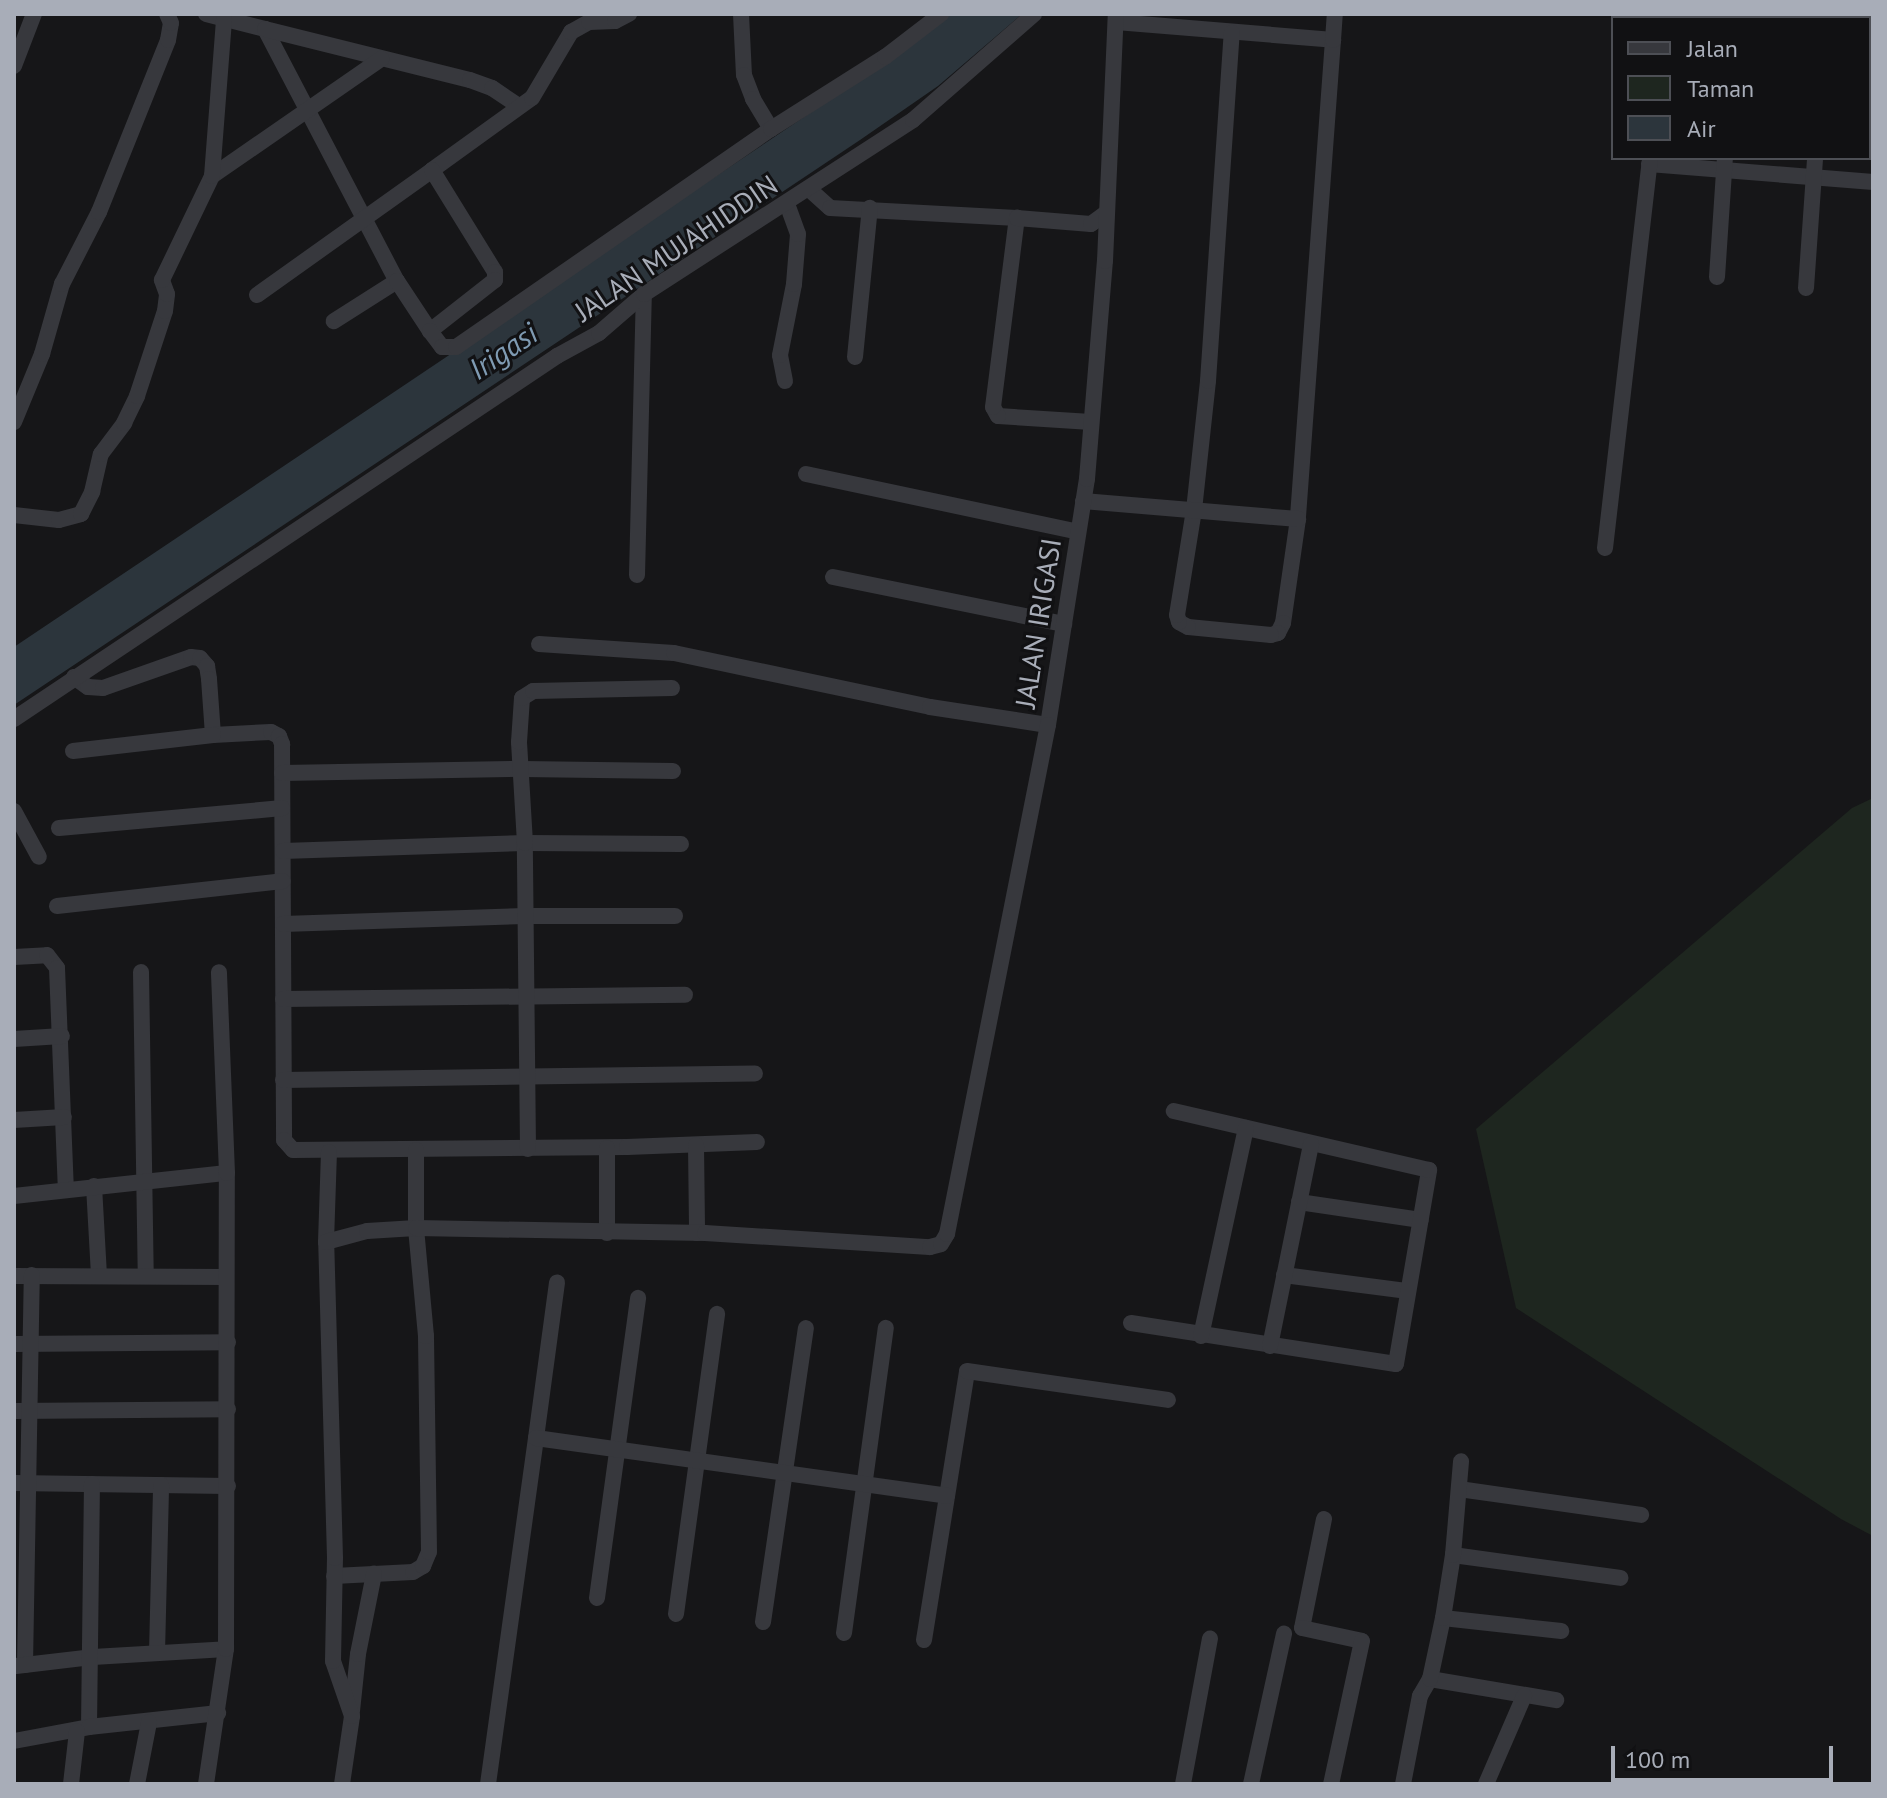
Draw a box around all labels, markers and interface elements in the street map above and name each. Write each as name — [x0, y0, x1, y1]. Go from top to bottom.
legend — [1611, 16, 1871, 160]
text: Jalan — [1687, 33, 1738, 64]
text: Taman — [1687, 73, 1754, 104]
text: Air — [1687, 113, 1716, 144]
street label: JALAN MUJAHIDDIN — [568, 168, 784, 328]
water label: Irigasi — [462, 315, 544, 387]
street label: JALAN IRIGASI — [1008, 536, 1068, 710]
scale bar — [1615, 1730, 1837, 1780]
text: 100 m — [1625, 1744, 1690, 1775]

